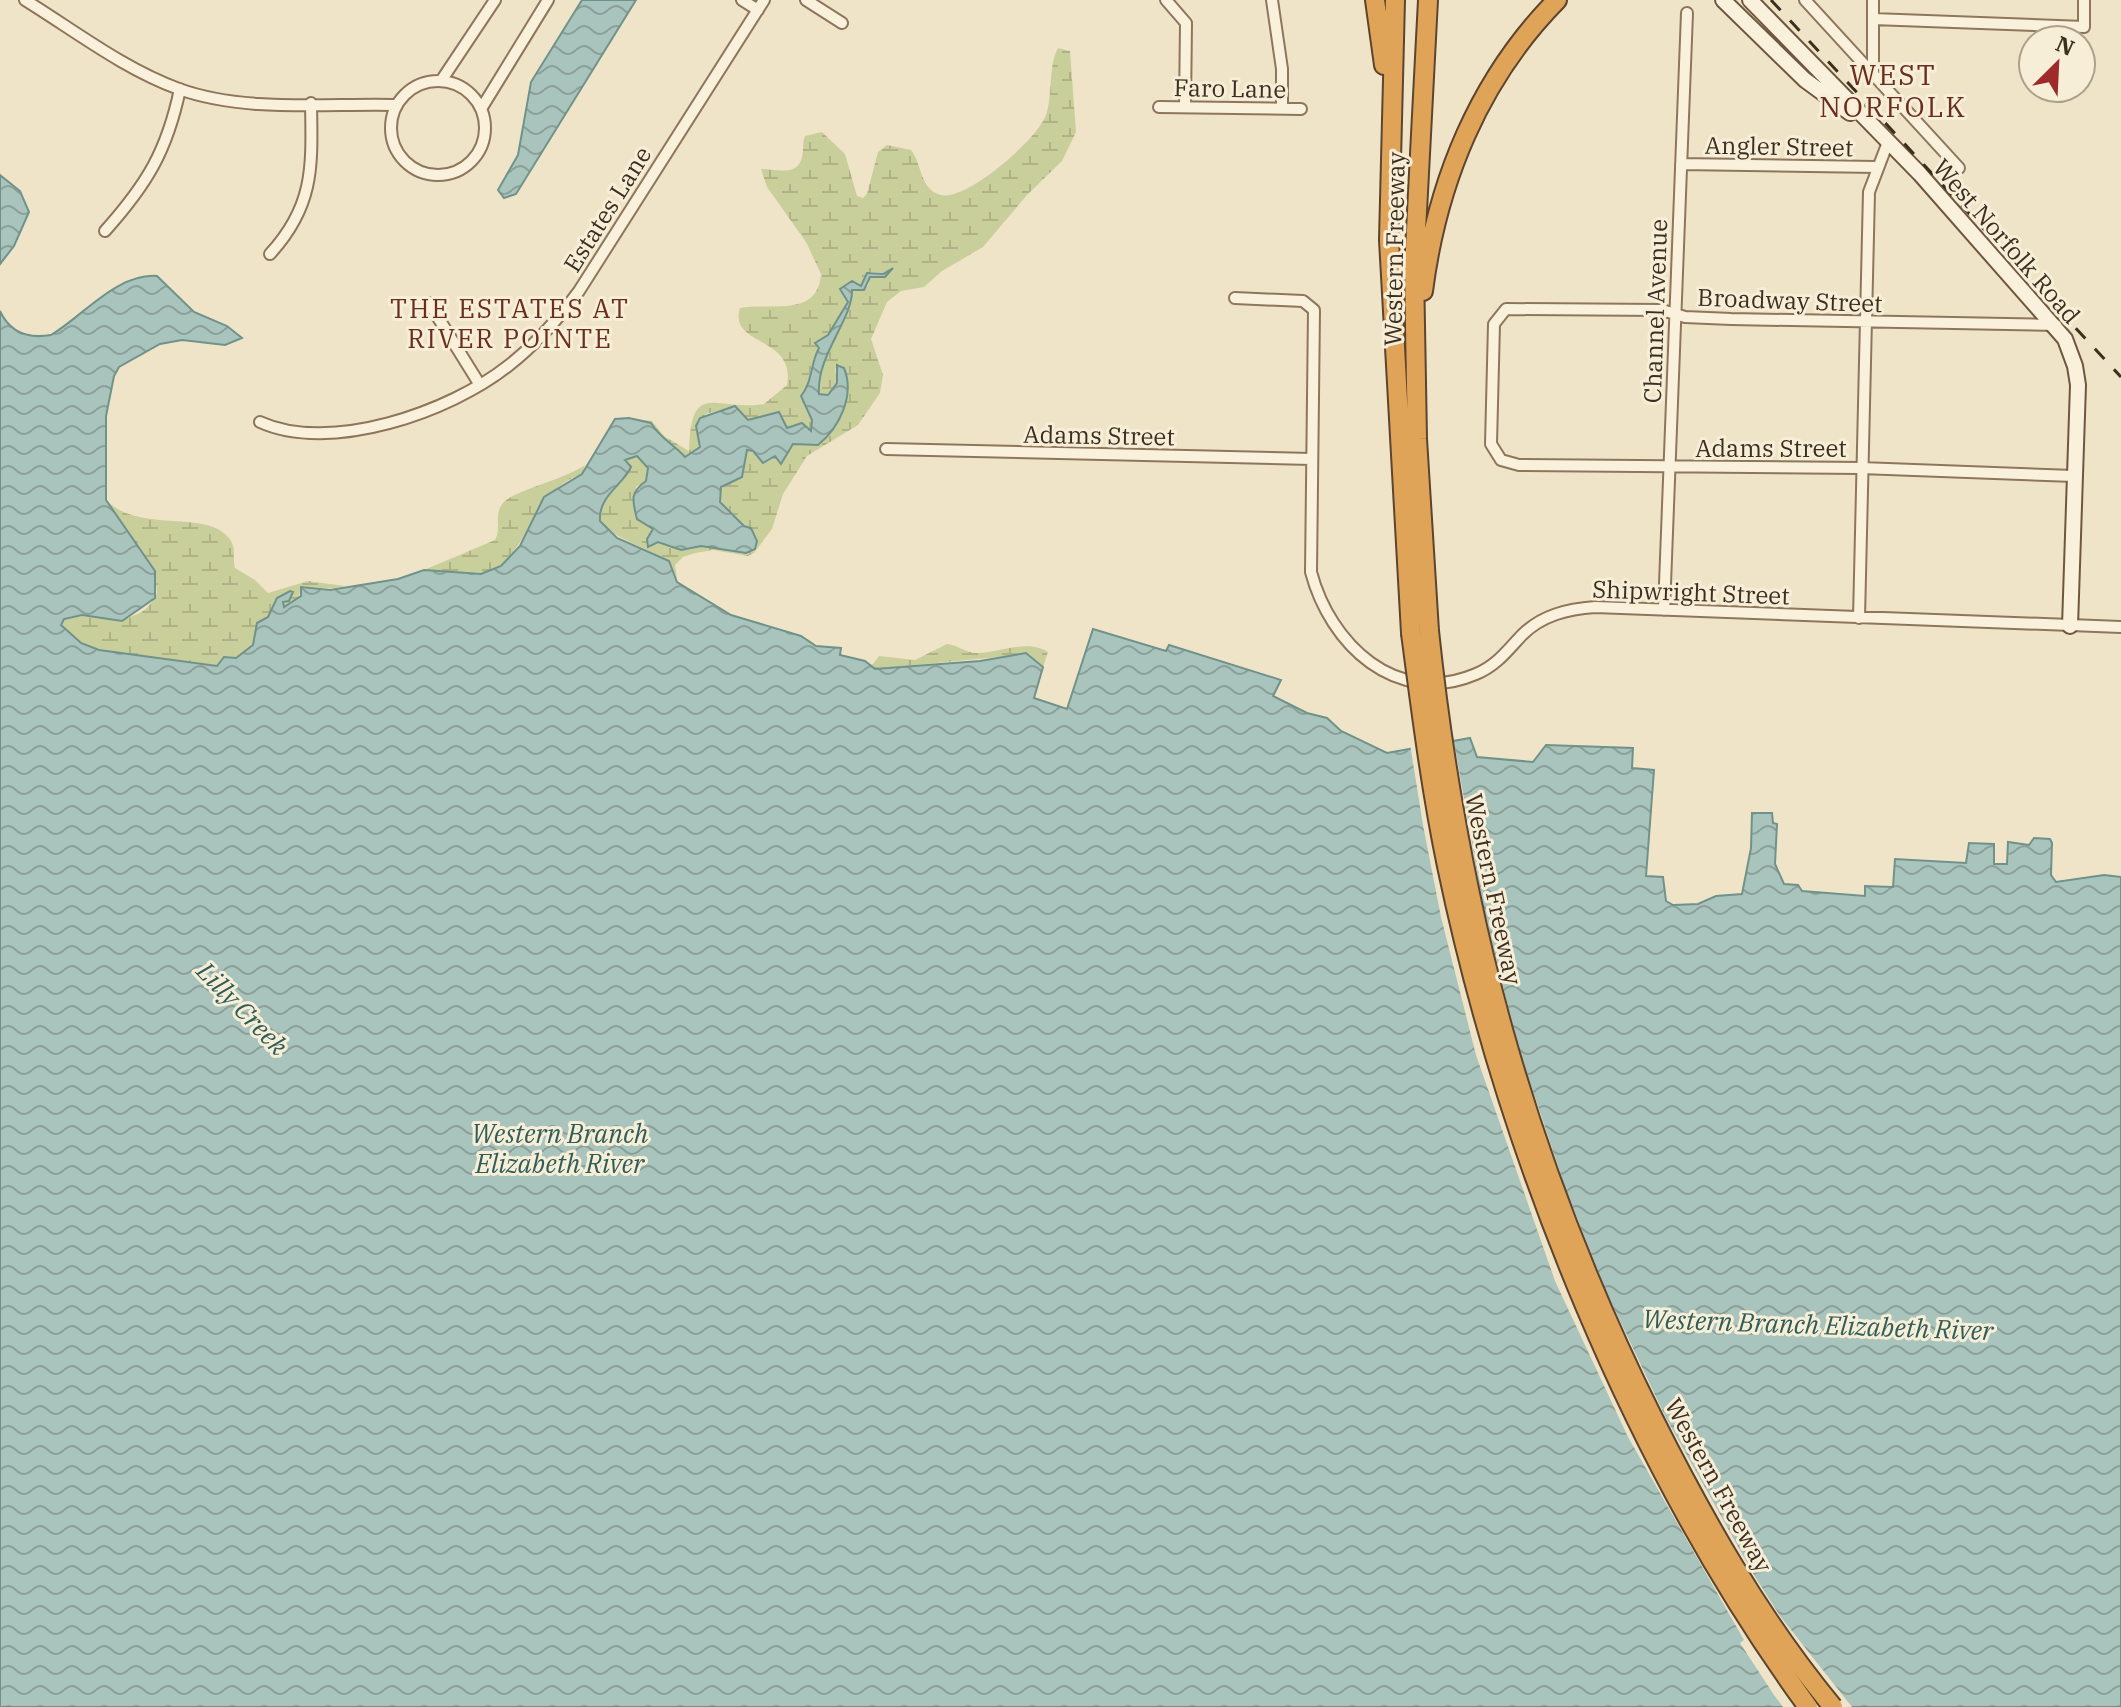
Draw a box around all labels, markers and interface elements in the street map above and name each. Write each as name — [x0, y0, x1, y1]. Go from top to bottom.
north arrow — [2017, 24, 2097, 104]
text: N — [2051, 28, 2079, 62]
district label: WEST NORFOLK — [1819, 56, 1967, 125]
street label: Faro Lane — [1173, 71, 1287, 105]
street label: Angler Street — [1704, 129, 1854, 163]
street label: Estates Lane — [556, 140, 658, 278]
street label: Western Freeway — [1376, 151, 1412, 346]
street label: West Norfolk Road — [1926, 152, 2088, 330]
street label: Channel Avenue — [1636, 218, 1674, 404]
street label: Broadway Street — [1697, 281, 1883, 319]
district label: THE ESTATES AT RIVER POINTE — [390, 291, 630, 355]
street label: Adams Street — [1023, 418, 1175, 452]
street label: Adams Street — [1695, 432, 1847, 464]
street label: Shipwright Street — [1592, 573, 1790, 611]
street label: Western Freeway — [1458, 791, 1530, 988]
water label: Lilly Creek — [189, 953, 296, 1062]
water label: Western Branch Elizabeth River — [472, 1116, 649, 1180]
water label: Western Branch Elizabeth River — [1642, 1301, 1995, 1347]
street label: Western Freeway — [1658, 1392, 1780, 1578]

